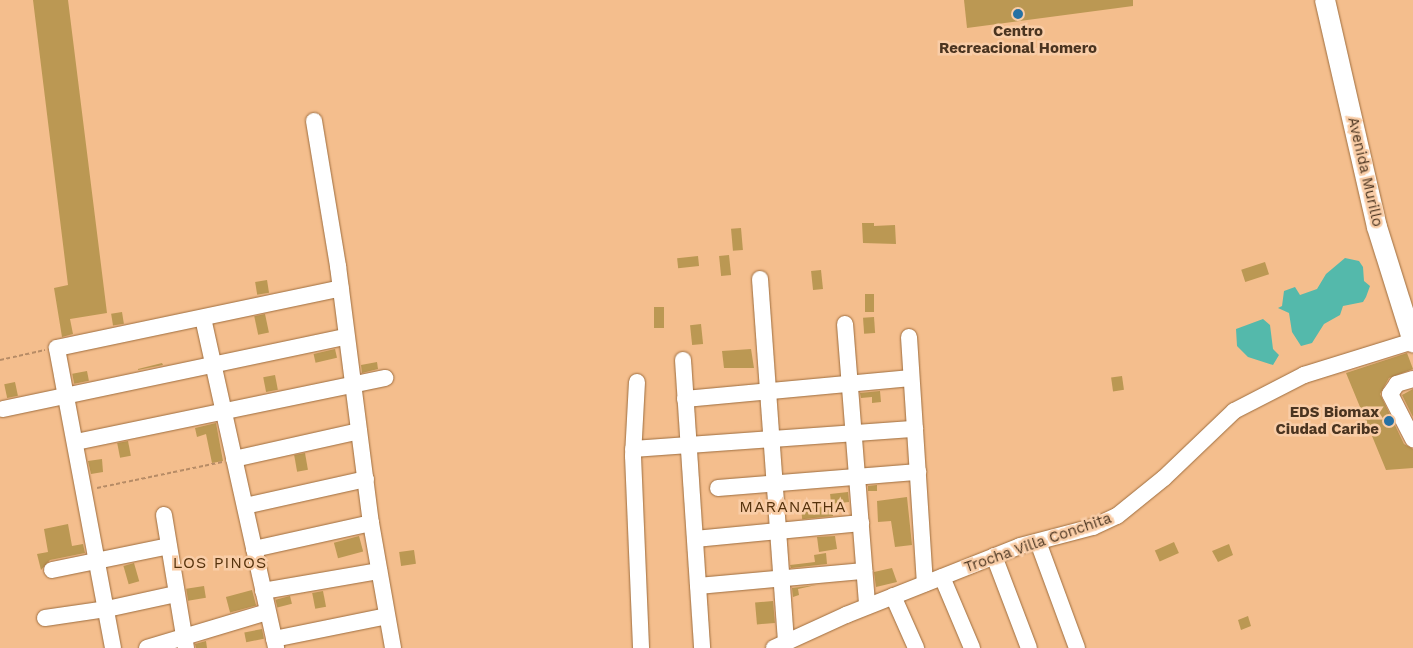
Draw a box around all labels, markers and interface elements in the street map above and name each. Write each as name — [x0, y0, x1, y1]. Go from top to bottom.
marker: Centro Recreacional Homero — [1012, 8, 1024, 20]
place label: Centro Recreacional Homero — [939, 22, 1097, 57]
street label: Avenida Murillo — [1344, 115, 1386, 229]
place label: EDS Biomax Ciudad Caribe — [1276, 403, 1379, 438]
marker: EDS Biomax Ciudad Caribe — [1383, 415, 1395, 427]
district label: MARANATHA — [738, 497, 848, 517]
street label: Trocha Villa Conchita — [961, 509, 1115, 577]
district label: LOS PINOS — [172, 553, 268, 573]

